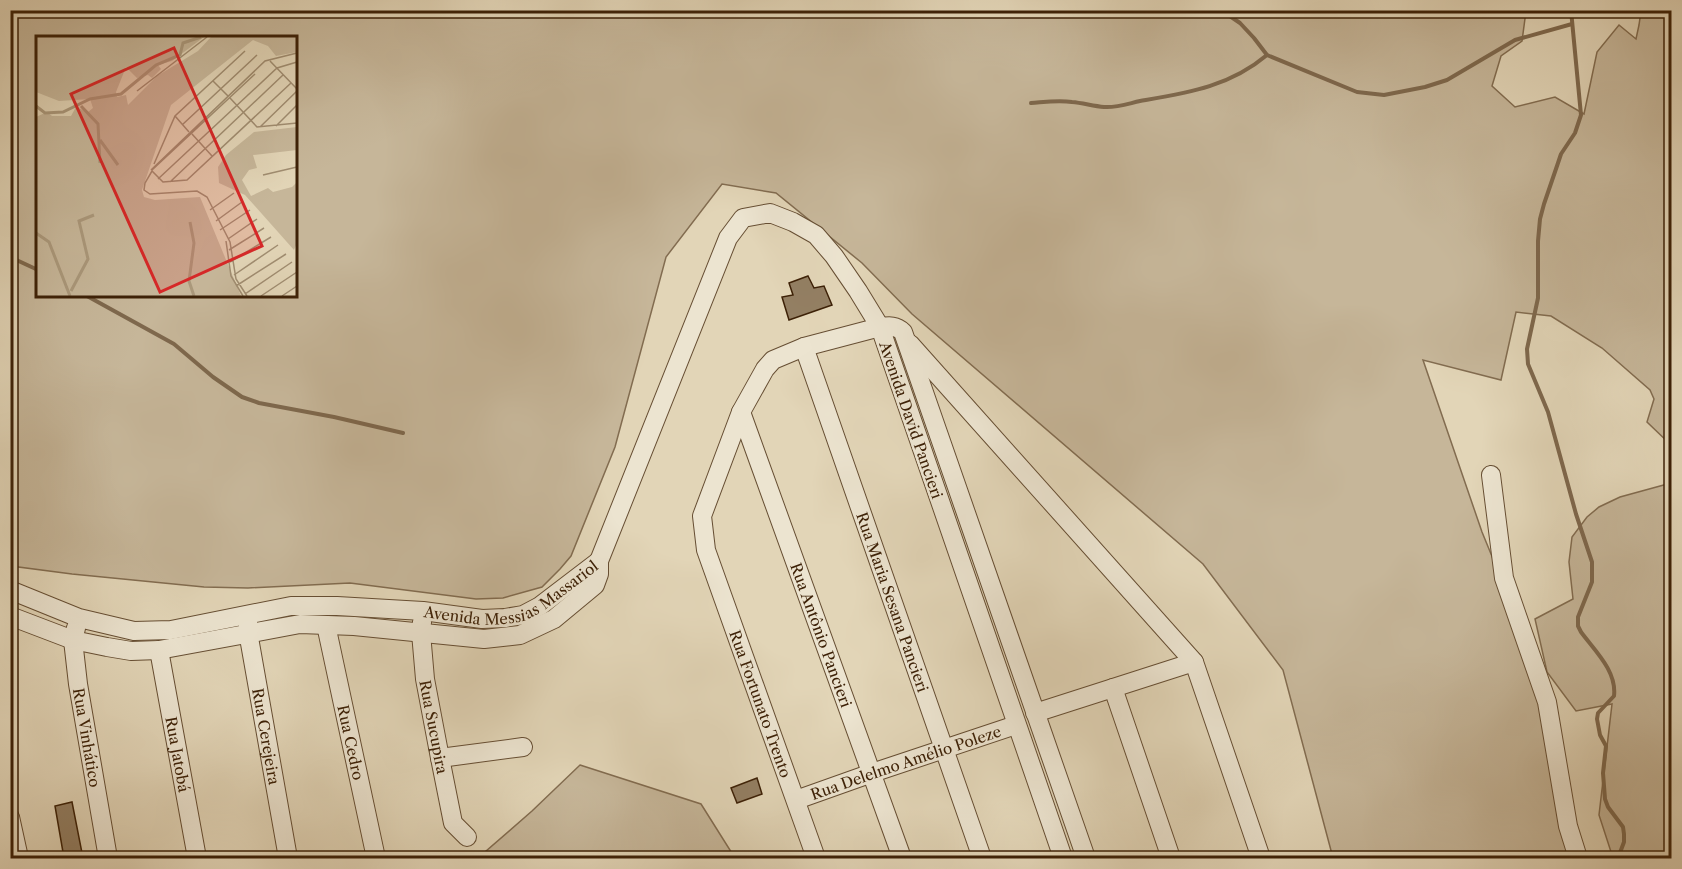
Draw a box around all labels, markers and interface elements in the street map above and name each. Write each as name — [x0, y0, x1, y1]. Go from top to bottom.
inset map — [36, 36, 297, 297]
street label: Avenida David Pancieri — [875, 338, 947, 502]
street label: Rua Maria Sesana Pancieri — [853, 509, 933, 695]
street label: Avenida Messias Massariol — [422, 556, 602, 629]
street label: Rua Antônio Pancieri — [787, 560, 856, 710]
street label: Rua Fortunato Trento — [726, 627, 796, 780]
street label: Rua Sucupira — [416, 678, 452, 776]
street label: Rua Vinhático — [69, 686, 105, 789]
street label: Rua Cerejeira — [249, 687, 284, 786]
street label: Rua Cedro — [334, 703, 368, 782]
street label: Rua Jatobá — [162, 715, 194, 794]
street label: Rua Delelmo Amélio Poleze — [808, 721, 1003, 804]

